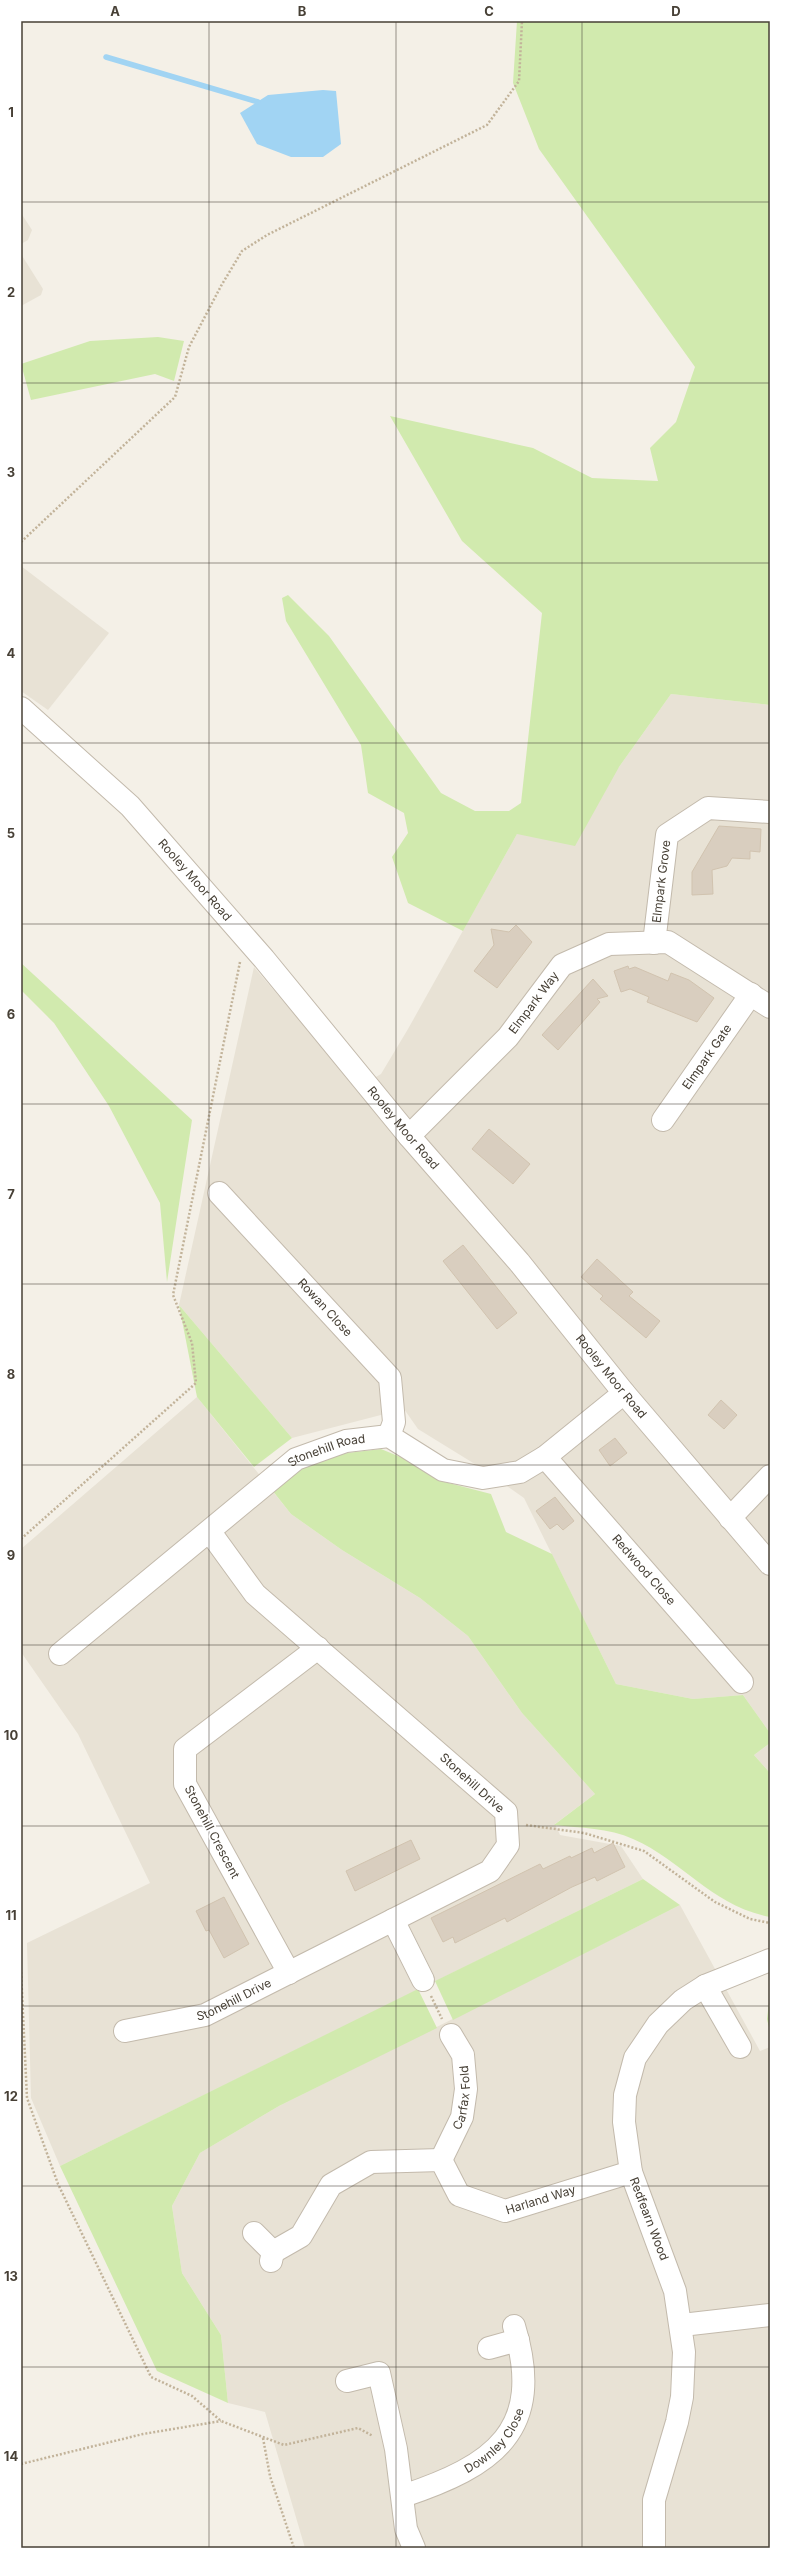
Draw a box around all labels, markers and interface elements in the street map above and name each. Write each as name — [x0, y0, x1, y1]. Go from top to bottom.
text: A — [110, 3, 120, 19]
text: B — [298, 3, 307, 19]
text: C — [484, 3, 494, 19]
text: D — [671, 3, 681, 19]
text: 1 — [8, 104, 14, 120]
text: 2 — [7, 284, 15, 300]
text: 3 — [7, 464, 15, 480]
text: 4 — [7, 645, 16, 661]
text: 5 — [7, 825, 15, 841]
street label: Rooley Moor Road — [155, 836, 235, 924]
street label: Elmpark Grove — [648, 839, 673, 924]
street label: Elmpark Way — [505, 968, 562, 1036]
text: 6 — [7, 1006, 15, 1022]
street label: Elmpark Gate — [679, 1021, 735, 1092]
street label: Rooley Moor Road — [364, 1083, 443, 1172]
text: 7 — [7, 1186, 15, 1202]
street label: Rowan Close — [295, 1275, 356, 1339]
street label: Rooley Moor Road — [573, 1331, 650, 1421]
text: 8 — [7, 1366, 15, 1382]
street label: Stonehill Road — [284, 1431, 366, 1470]
street label: Redwood Close — [609, 1531, 679, 1608]
text: 9 — [7, 1547, 15, 1563]
text: 10 — [4, 1727, 18, 1743]
street label: Stonehill Drive — [437, 1750, 508, 1816]
street label: Stonehill Crescent — [182, 1783, 243, 1881]
text: 11 — [5, 1907, 17, 1923]
street label: Stonehill Drive — [195, 1975, 274, 2024]
street label: Carfax Fold — [449, 2065, 473, 2132]
text: 12 — [4, 2088, 18, 2104]
street label: Redfearn Wood — [627, 2175, 672, 2263]
street label: Harland Way — [504, 2182, 578, 2217]
text: 13 — [4, 2268, 18, 2284]
street label: Downley Close — [462, 2406, 527, 2476]
text: 14 — [4, 2448, 18, 2464]

